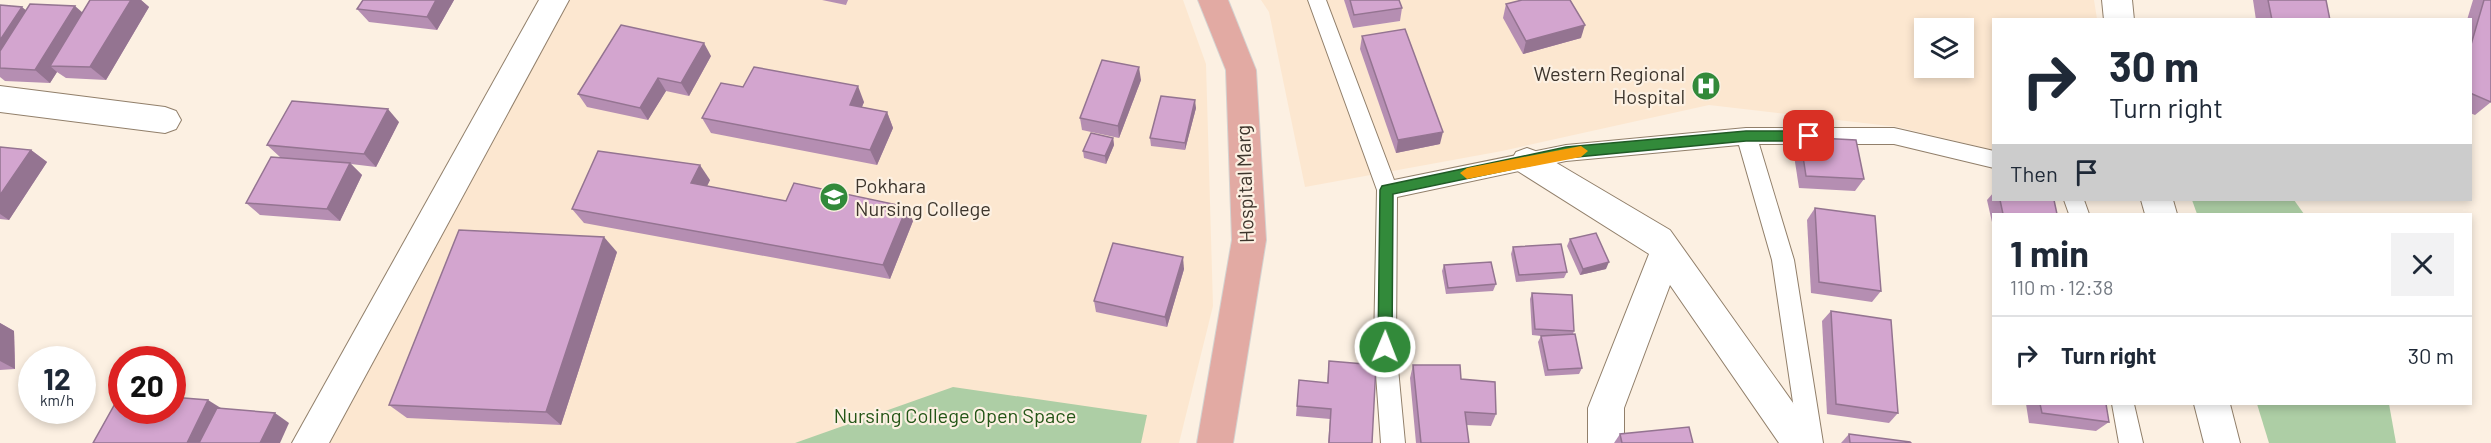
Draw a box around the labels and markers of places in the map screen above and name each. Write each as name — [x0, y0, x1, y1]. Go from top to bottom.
place label: Western Regional Hospital — [1534, 61, 1685, 108]
hospital icon: Western Regional Hospital — [1690, 70, 1722, 102]
pin — [1783, 110, 1834, 161]
place label: Pokhara Nursing College — [855, 173, 991, 220]
school or university icon: Pokhara Nursing College — [818, 181, 850, 213]

